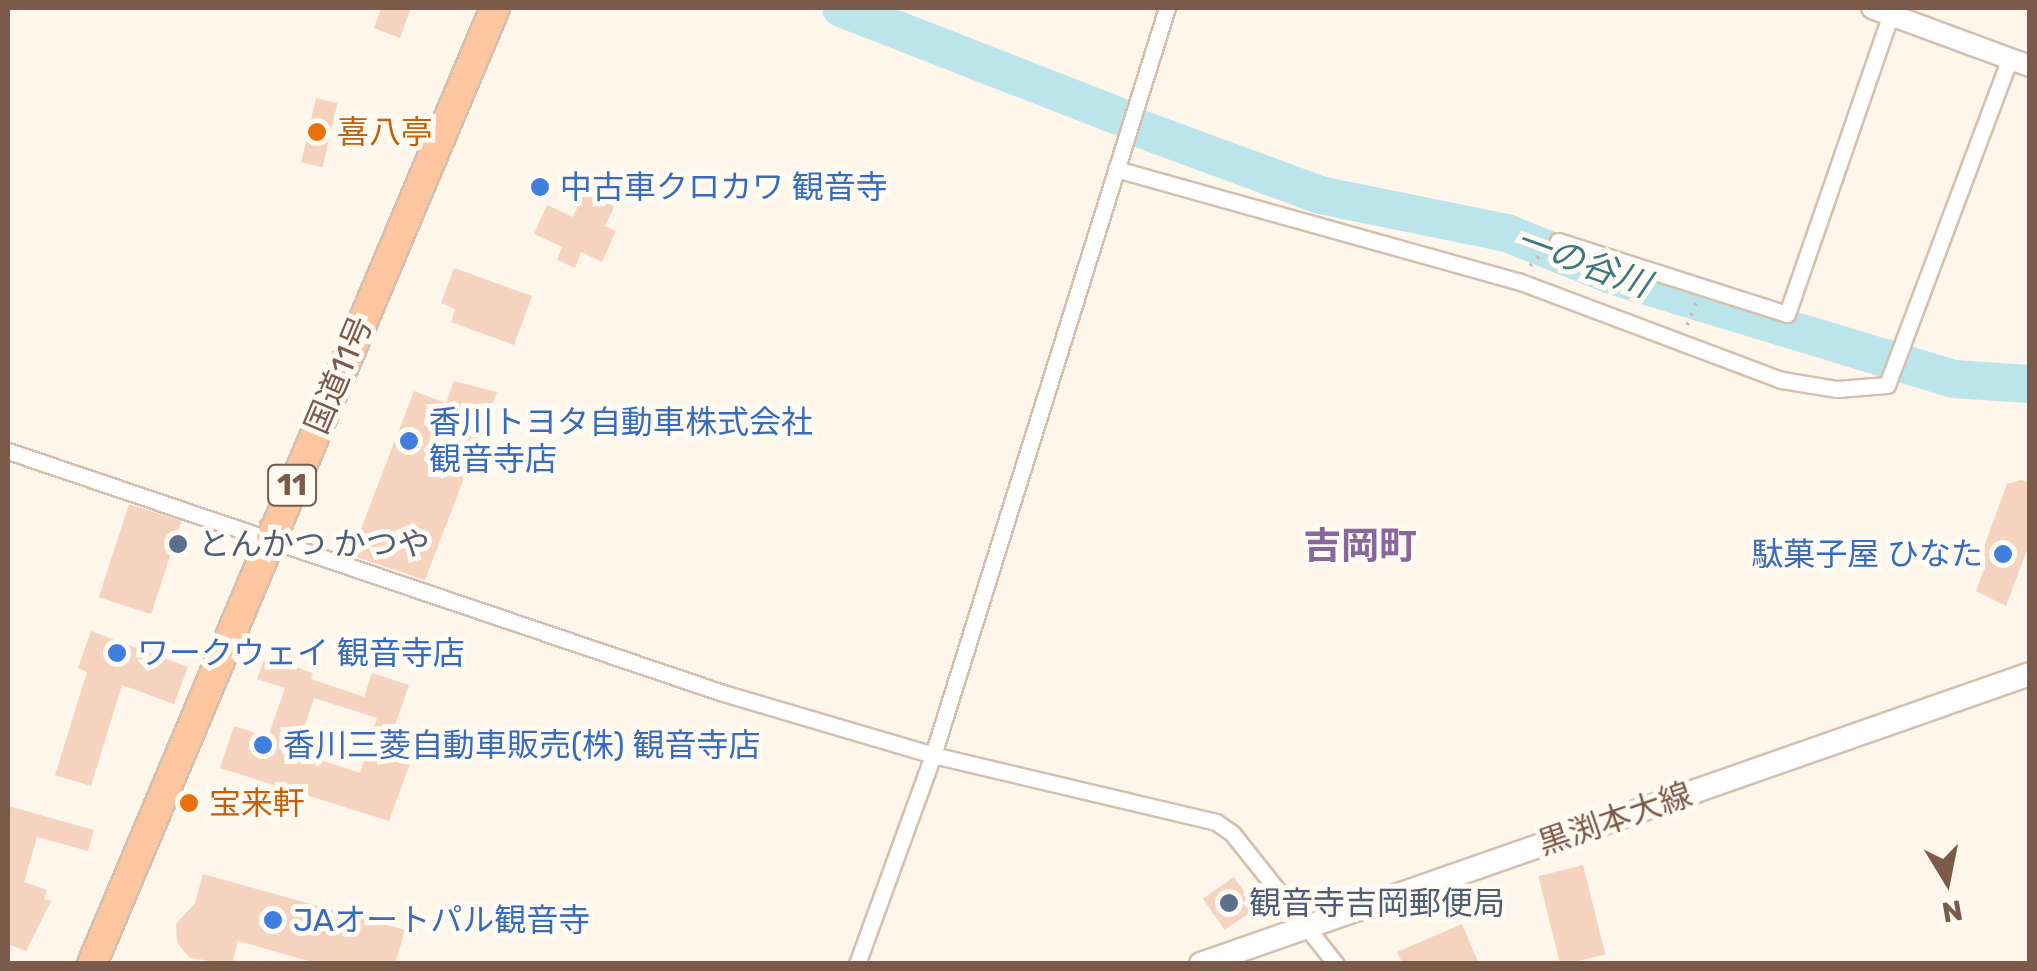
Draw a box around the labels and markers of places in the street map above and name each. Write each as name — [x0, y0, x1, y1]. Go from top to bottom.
place label: 喜八亭 — [337, 113, 433, 151]
marker: 喜八亭 — [306, 121, 328, 143]
place label: 中古車クロカワ 観音寺 — [560, 168, 888, 206]
marker: 中古車クロカワ 観音寺 — [529, 176, 551, 198]
place label: 香川トヨタ自動車株式会社 観音寺店 — [429, 404, 813, 479]
marker: 香川トヨタ自動車株式会社 観音寺店 — [398, 430, 420, 452]
place label: とんかつ かつや — [198, 525, 430, 563]
marker: とんかつ かつや — [167, 533, 189, 555]
place label: 駄菓子屋 ひなた — [1751, 535, 1983, 573]
marker: 駄菓子屋 ひなた — [1992, 543, 2014, 565]
place label: ワークウェイ 観音寺店 — [137, 634, 465, 672]
marker: ワークウェイ 観音寺店 — [106, 642, 128, 664]
place label: 香川三菱自動車販売(株) 観音寺店 — [283, 726, 761, 764]
marker: 香川三菱自動車販売(株) 観音寺店 — [252, 734, 274, 756]
place label: 宝来軒 — [209, 784, 305, 822]
marker: 宝来軒 — [178, 792, 200, 814]
place label: 観音寺吉岡郵便局 — [1249, 884, 1505, 922]
marker: 観音寺吉岡郵便局 — [1218, 892, 1240, 914]
place label: JAオートパル観音寺 — [293, 901, 590, 939]
marker: JAオートパル観音寺 — [262, 909, 284, 931]

